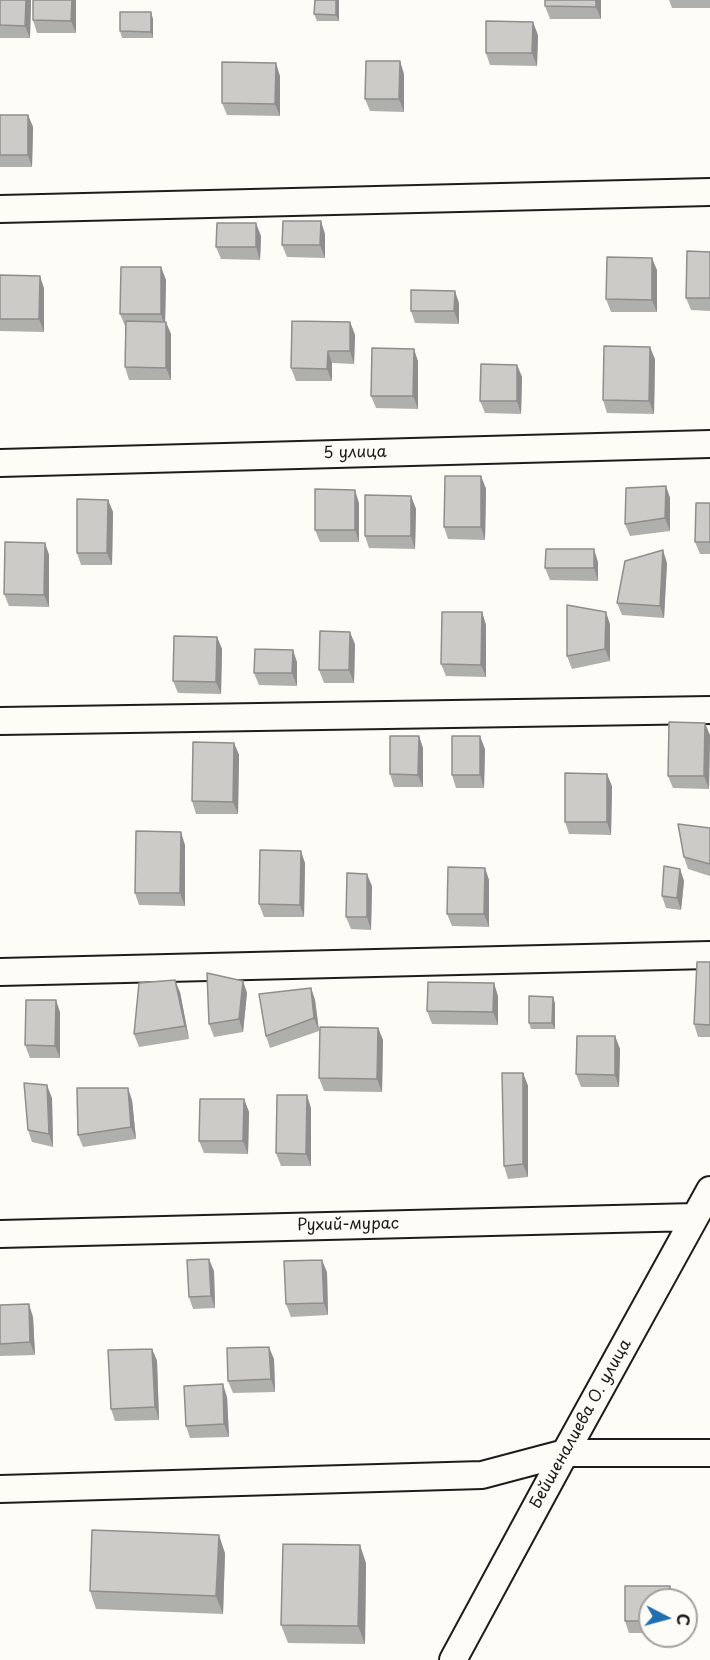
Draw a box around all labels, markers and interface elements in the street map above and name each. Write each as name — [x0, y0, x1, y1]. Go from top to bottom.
street label: 5 улица — [323, 443, 387, 463]
street label: Рухий-мурас — [297, 1215, 399, 1235]
street label: Бейшеналиева О. улица — [526, 1336, 636, 1512]
north arrow — [638, 1588, 698, 1648]
text: С — [671, 1612, 696, 1627]

